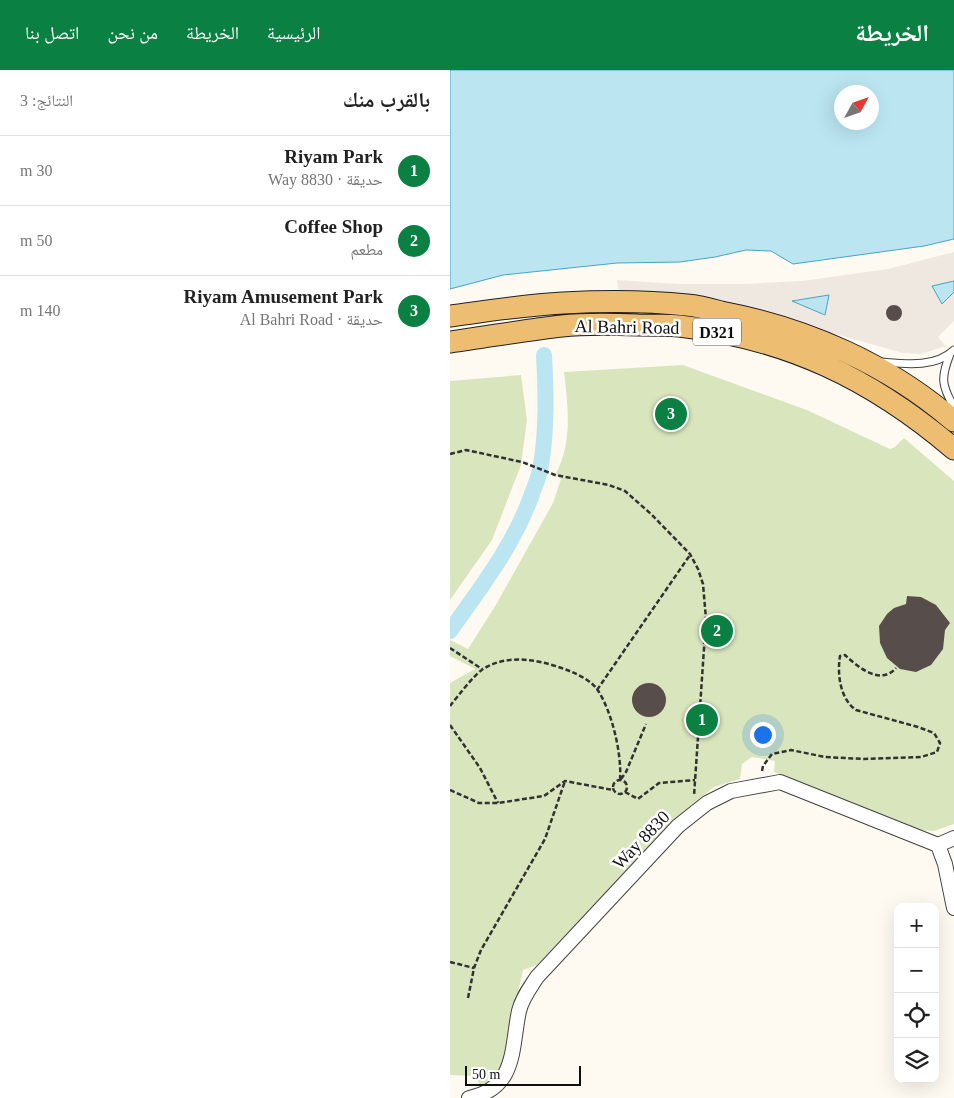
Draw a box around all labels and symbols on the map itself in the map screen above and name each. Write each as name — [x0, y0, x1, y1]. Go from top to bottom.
north arrow — [834, 85, 879, 130]
street label: Al Bahri Road — [574, 316, 680, 338]
road number: D321 — [693, 318, 741, 346]
pin: 3 — [655, 395, 687, 433]
pin: 2 — [701, 612, 733, 650]
pin: 1 — [686, 701, 718, 739]
your location — [750, 722, 776, 748]
street label: Way 8830 — [608, 807, 674, 873]
scale bar — [465, 1063, 581, 1086]

